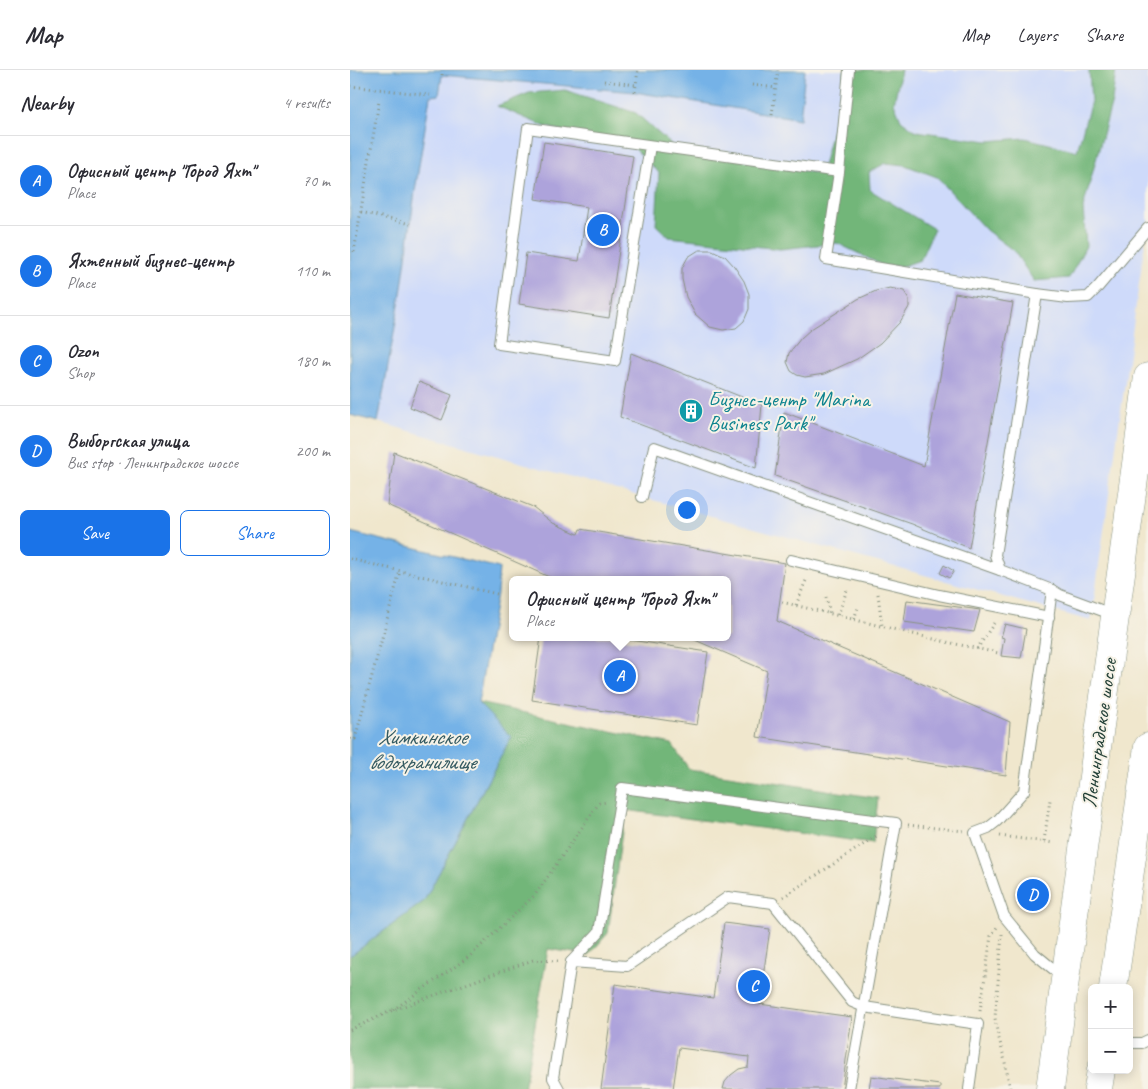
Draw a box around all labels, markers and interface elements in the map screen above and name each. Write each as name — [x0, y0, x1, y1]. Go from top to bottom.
text: Map — [25, 20, 62, 50]
text: Map — [962, 24, 990, 46]
text: Layers — [1018, 24, 1057, 46]
text: Share — [1085, 24, 1123, 46]
text: Nearby — [20, 90, 73, 116]
text: 4 results — [283, 93, 330, 113]
text: Офисный центр "Город Яхт" — [67, 159, 255, 183]
text: A — [32, 171, 40, 191]
text: 70 m — [303, 171, 330, 191]
text: Place — [67, 183, 95, 203]
pin: B — [587, 211, 619, 249]
text: Яхтенный бизнес-центр — [67, 249, 233, 273]
text: B — [32, 261, 40, 281]
text: 110 m — [296, 261, 330, 281]
text: Place — [67, 273, 95, 293]
text: Ozon — [67, 339, 99, 363]
text: C — [32, 351, 40, 371]
text: 180 m — [296, 351, 330, 371]
text: Shop — [67, 363, 94, 383]
place label: Бизнес-центр "Marina Business Park" — [708, 386, 872, 436]
building icon: Бизнес-центр "Marina Business Park" — [678, 398, 704, 424]
text: Выборгская улица — [67, 429, 189, 453]
text: D — [31, 441, 41, 461]
text: 200 m — [296, 441, 330, 461]
text: Bus stop · Ленинградское шоссе — [67, 453, 238, 473]
your location — [674, 497, 700, 523]
button: Save — [20, 510, 170, 556]
button: Share — [180, 510, 330, 556]
popup — [509, 576, 731, 641]
text: Офисный центр "Город Яхт" — [526, 587, 714, 611]
text: Place — [526, 611, 554, 631]
street label: Ленинградское шоссе — [1076, 655, 1123, 809]
pin: A — [604, 657, 636, 695]
water label: Химкинское водохранилище — [369, 723, 478, 776]
pin: D — [1017, 876, 1049, 914]
pin: C — [738, 967, 770, 1005]
map controls — [1088, 984, 1133, 1074]
button: + — [1088, 984, 1133, 1029]
button: − — [1088, 1029, 1133, 1074]

